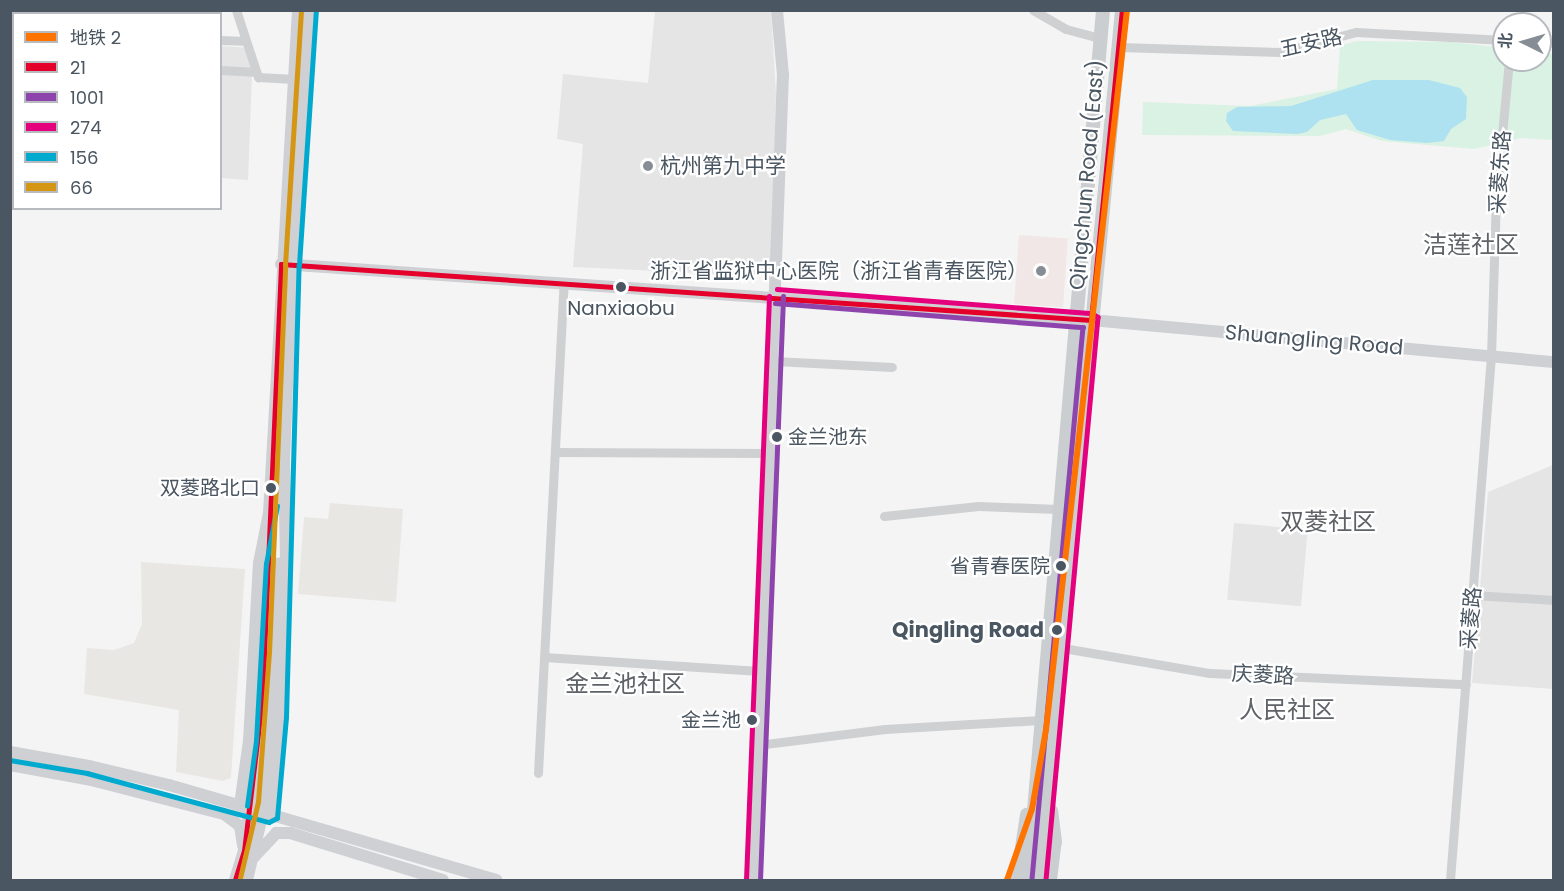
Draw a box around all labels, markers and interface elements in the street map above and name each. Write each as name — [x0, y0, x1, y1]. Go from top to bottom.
legend — [12, 12, 222, 210]
north arrow — [1492, 12, 1552, 72]
street label: 五安路 — [1277, 24, 1345, 62]
text: 地铁 2 — [70, 25, 121, 50]
text: 北 — [1493, 32, 1518, 50]
text: 21 — [70, 55, 86, 80]
street label: Qingchun Road (East) — [1064, 59, 1110, 291]
text: 1001 — [70, 85, 104, 110]
text: 274 — [70, 115, 102, 140]
street label: 采菱东路 — [1485, 129, 1515, 215]
text: 156 — [70, 145, 99, 170]
place label: 杭州第九中学 — [660, 153, 786, 179]
marker: 杭州第九中学 — [641, 159, 655, 173]
text: 66 — [70, 175, 93, 200]
district label: 洁莲社区 — [1423, 231, 1519, 259]
place label: 浙江省监狱中心医院（浙江省青春医院） — [650, 258, 1028, 284]
marker: 浙江省监狱中心医院（浙江省青春医院） — [1032, 262, 1050, 280]
marker: Nanxiaobu — [615, 281, 627, 293]
place label: Nanxiaobu — [567, 296, 675, 320]
street label: Shuangling Road — [1224, 320, 1404, 360]
place label: 金兰池东 — [788, 425, 868, 449]
marker: 金兰池东 — [771, 431, 783, 443]
place label: 双菱路北口 — [160, 476, 260, 500]
marker: 双菱路北口 — [265, 482, 277, 494]
district label: 双菱社区 — [1280, 508, 1376, 536]
place label: 省青春医院 — [950, 554, 1050, 578]
marker: 省青春医院 — [1055, 560, 1067, 572]
street label: 采菱路 — [1456, 586, 1486, 650]
place label: Qingling Road — [892, 617, 1044, 643]
marker: Qingling Road — [1048, 621, 1066, 639]
street label: 庆菱路 — [1231, 661, 1295, 689]
district label: 金兰池社区 — [565, 670, 685, 698]
district label: 人民社区 — [1239, 696, 1335, 724]
place label: 金兰池 — [681, 708, 741, 732]
marker: 金兰池 — [746, 714, 758, 726]

